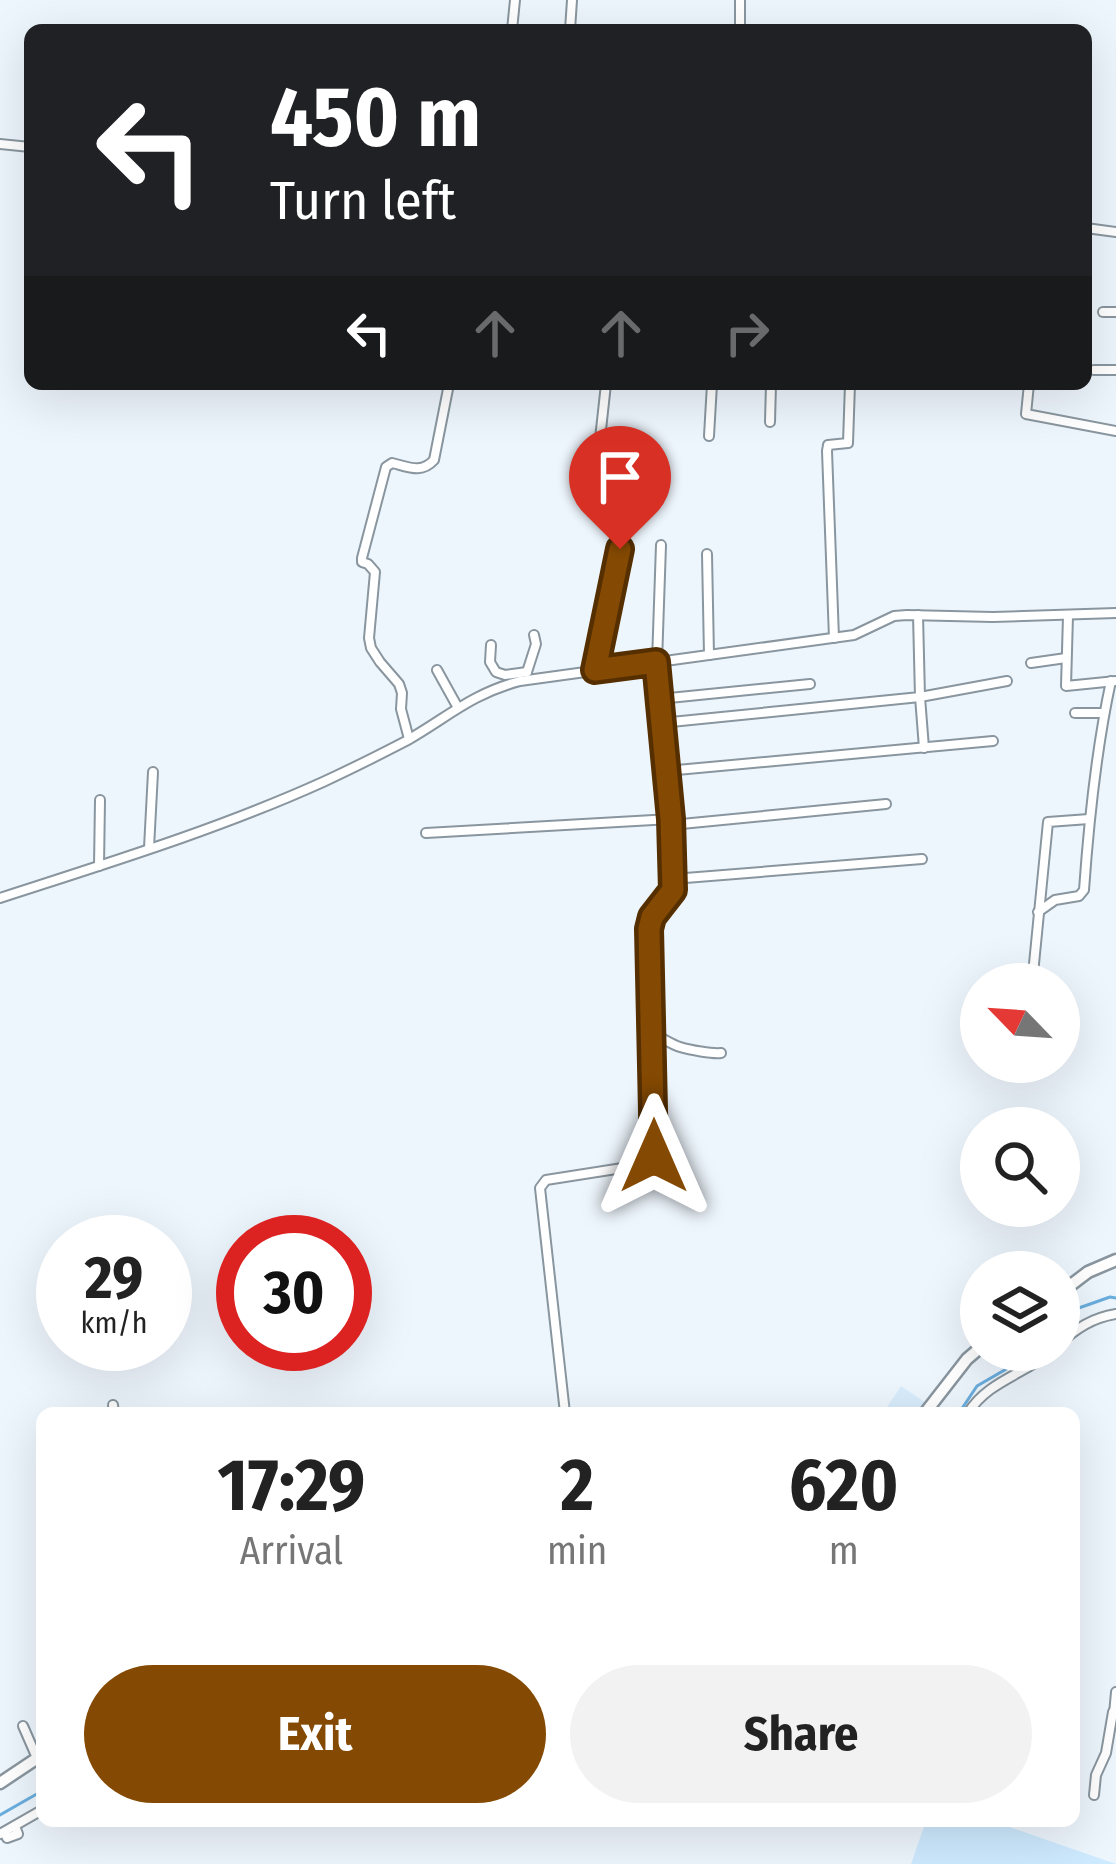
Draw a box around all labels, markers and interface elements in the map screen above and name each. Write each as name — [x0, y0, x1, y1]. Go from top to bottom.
text: 450 m — [270, 67, 481, 168]
icon: left — [72, 72, 228, 228]
text: Turn left — [270, 169, 456, 233]
icon: left — [336, 300, 402, 366]
icon: ahead — [462, 300, 528, 366]
icon: ahead — [588, 300, 654, 366]
icon: right — [714, 300, 780, 366]
pin — [569, 426, 671, 549]
icon: arrive — [587, 444, 653, 510]
north arrow — [960, 963, 1080, 1083]
map controls — [960, 963, 1080, 1371]
position arrow — [591, 1093, 717, 1219]
button: search — [960, 1107, 1080, 1227]
speed limit sign: 30 — [216, 1215, 372, 1371]
text: 29 — [85, 1242, 143, 1314]
button: layers — [960, 1251, 1080, 1371]
text: km/h — [81, 1305, 147, 1341]
text: 17:29 — [218, 1443, 365, 1529]
text: 2 — [560, 1443, 594, 1529]
text: 620 — [789, 1443, 898, 1529]
text: Arrival — [240, 1528, 343, 1574]
text: min — [547, 1528, 607, 1574]
text: m — [829, 1528, 859, 1574]
button: Exit — [84, 1665, 546, 1803]
button: Share — [570, 1665, 1032, 1803]

